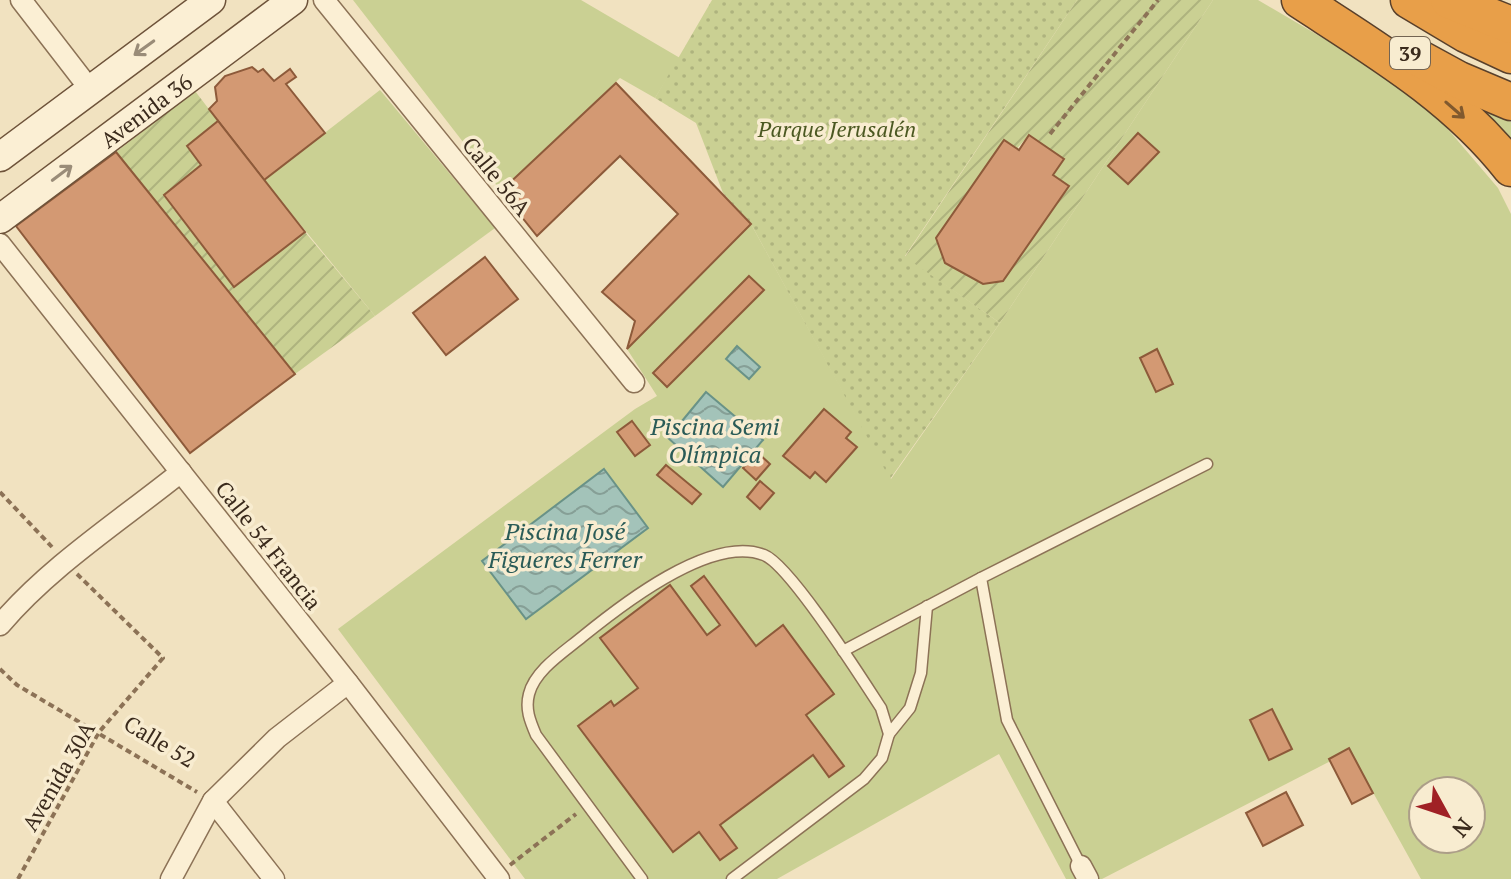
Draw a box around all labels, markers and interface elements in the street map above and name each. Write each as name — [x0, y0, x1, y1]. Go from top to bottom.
road number: 39 — [1390, 37, 1430, 69]
one-way arrow — [134, 40, 156, 57]
street label: Avenida 36 — [94, 66, 198, 154]
one-way arrow — [1444, 101, 1464, 119]
park label: Parque Jerusalén — [757, 114, 916, 143]
street label: Calle 56A — [456, 131, 538, 222]
one-way arrow — [51, 164, 73, 181]
water label: Piscina Semi Olímpica — [650, 410, 780, 470]
street label: Calle 54 Francia — [209, 474, 329, 616]
water label: Piscina José Figueres Ferrer — [487, 515, 643, 575]
street label: Calle 52 — [119, 708, 201, 774]
street label: Avenida 30A — [15, 715, 102, 836]
north arrow — [1407, 775, 1487, 855]
text: N — [1446, 812, 1479, 844]

